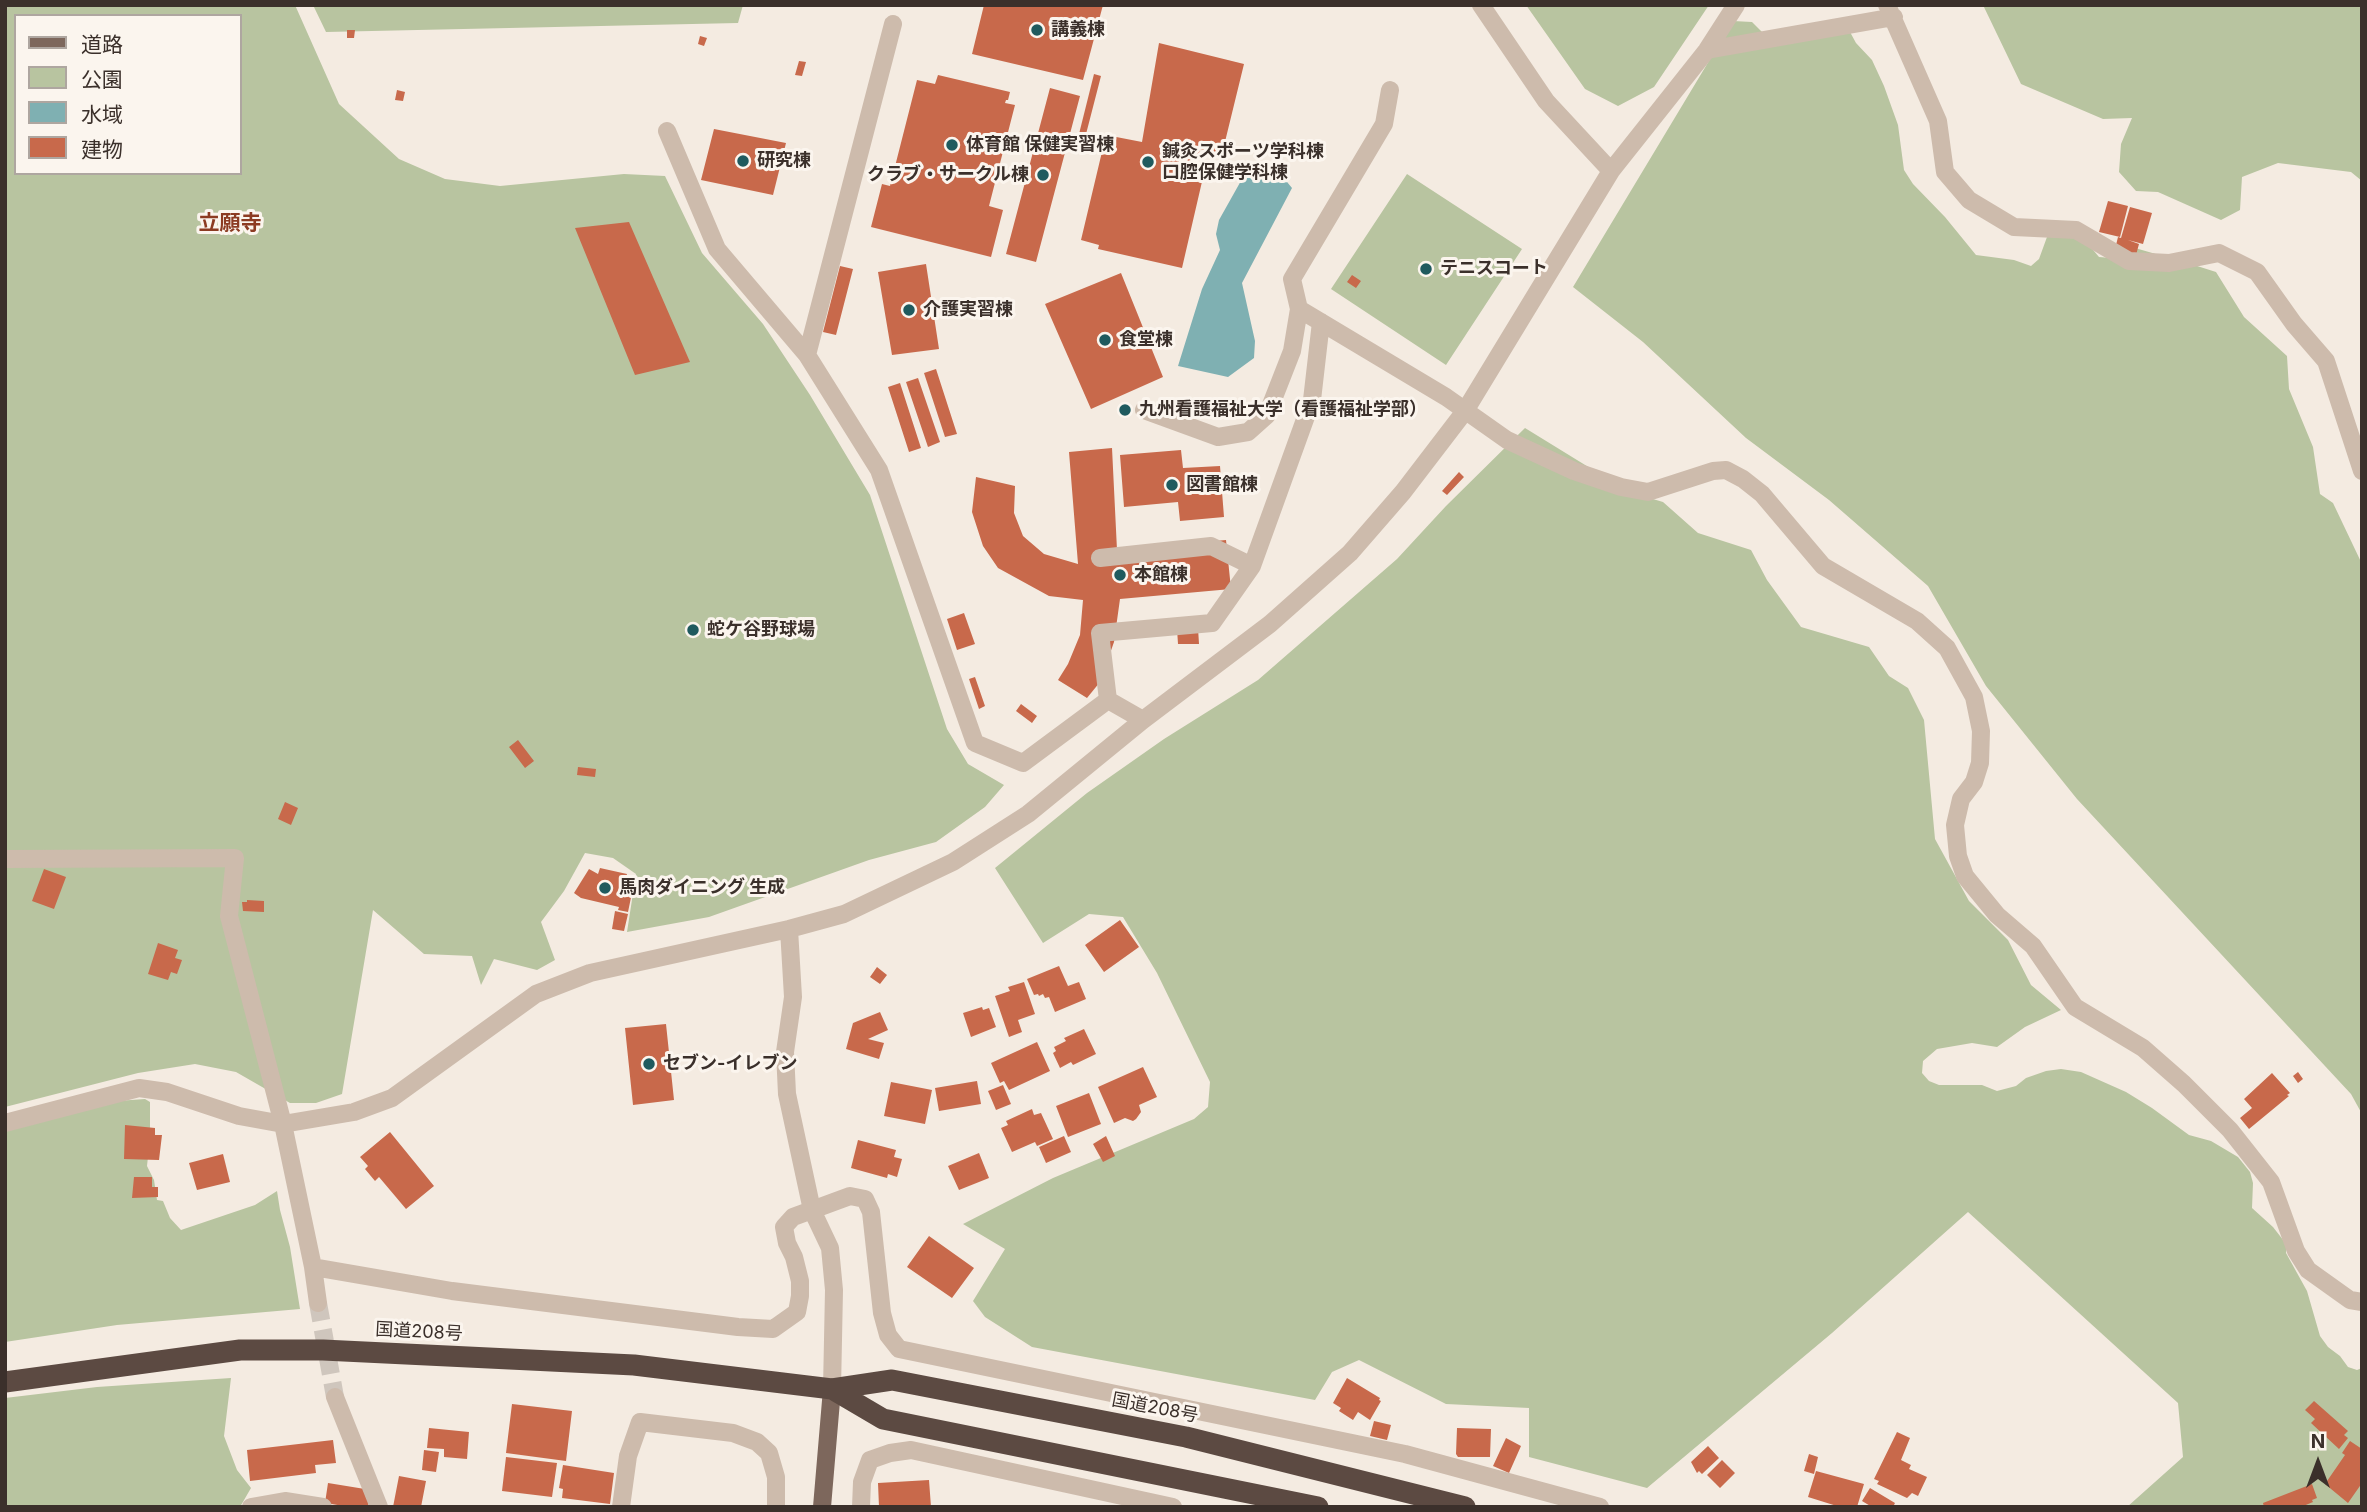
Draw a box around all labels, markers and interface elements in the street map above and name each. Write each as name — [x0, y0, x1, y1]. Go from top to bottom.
legend — [14, 14, 242, 175]
place label: 講義棟 — [1051, 19, 1105, 41]
marker: 講義棟 — [1029, 22, 1045, 38]
text: 道路 — [81, 32, 123, 57]
text: 公園 — [81, 67, 123, 92]
text: 水域 — [81, 102, 123, 127]
place label: 体育館 保健実習棟 — [966, 134, 1114, 156]
text: 建物 — [81, 137, 123, 162]
marker: 体育館 保健実習棟 — [944, 137, 960, 153]
place label: 鍼灸スポーツ学科棟 口腔保健学科棟 — [1162, 141, 1324, 184]
place label: 研究棟 — [757, 150, 811, 172]
marker: 研究棟 — [735, 153, 751, 169]
marker: 鍼灸スポーツ学科棟 口腔保健学科棟 — [1140, 154, 1156, 170]
place label: クラブ・サークル棟 — [867, 164, 1029, 186]
marker: クラブ・サークル棟 — [1035, 167, 1051, 183]
district label: 立願寺 — [199, 211, 261, 237]
place label: テニスコート — [1440, 258, 1548, 280]
marker: テニスコート — [1418, 261, 1434, 277]
place label: 介護実習棟 — [923, 299, 1013, 321]
marker: 介護実習棟 — [901, 302, 917, 318]
place label: 食堂棟 — [1119, 329, 1173, 351]
marker: 食堂棟 — [1097, 332, 1113, 348]
place label: 九州看護福祉大学（看護福祉学部） — [1139, 399, 1427, 421]
marker: 九州看護福祉大学（看護福祉学部） — [1117, 402, 1133, 418]
place label: 図書館棟 — [1186, 474, 1258, 496]
marker: 図書館棟 — [1164, 477, 1180, 493]
place label: 本館棟 — [1134, 564, 1188, 586]
marker: 本館棟 — [1112, 567, 1128, 583]
place label: 蛇ケ谷野球場 — [707, 619, 815, 641]
marker: 蛇ケ谷野球場 — [685, 622, 701, 638]
place label: 馬肉ダイニング 生成 — [619, 877, 785, 899]
marker: 馬肉ダイニング 生成 — [597, 880, 613, 896]
place label: セブン-イレブン — [663, 1053, 797, 1075]
marker: セブン-イレブン — [641, 1056, 657, 1072]
street label: 国道208号 — [375, 1319, 463, 1345]
street label: 国道208号 — [1110, 1389, 1200, 1427]
north arrow — [2283, 1428, 2353, 1498]
text: N — [2311, 1430, 2325, 1453]

